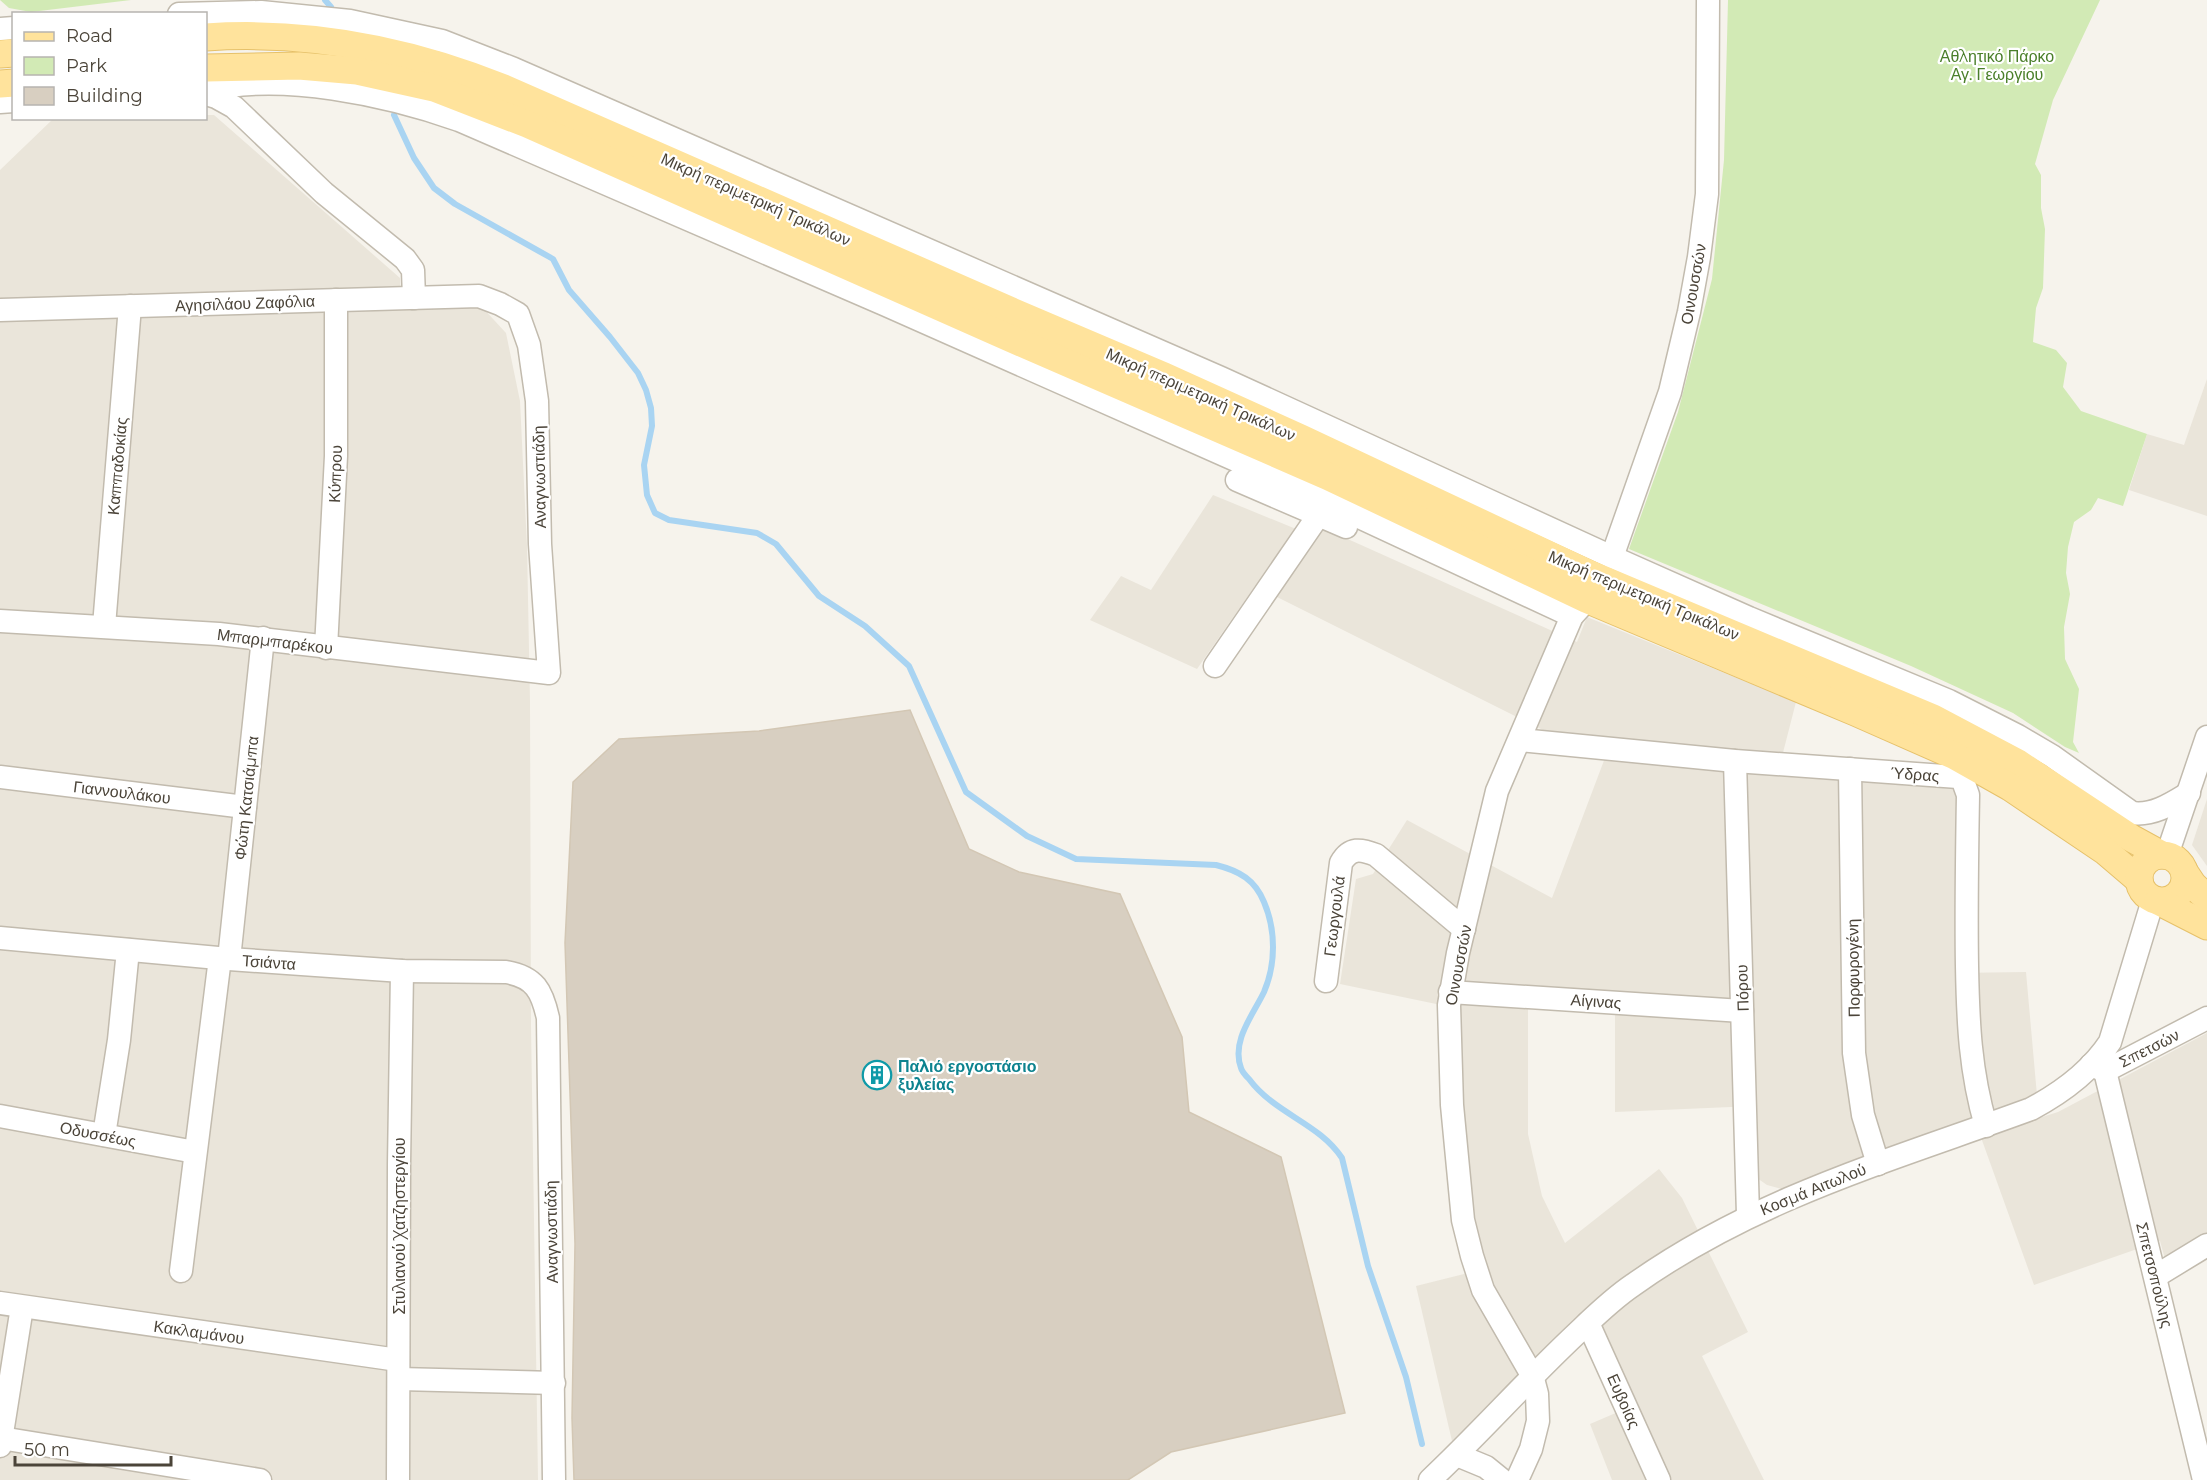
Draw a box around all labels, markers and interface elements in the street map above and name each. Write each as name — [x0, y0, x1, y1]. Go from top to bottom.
legend — [12, 12, 207, 120]
text: Road — [66, 25, 113, 47]
park label: Αθλητικό Πάρκο Αγ. Γεωργίου — [1940, 47, 2054, 84]
text: Park — [66, 55, 107, 77]
text: Building — [66, 85, 143, 107]
street label: Μικρή περιμετρική Τρικάλων — [658, 149, 853, 250]
street label: Οινουσσών — [1677, 242, 1710, 326]
street label: Αγησιλάου Ζαφόλια — [175, 292, 315, 315]
street label: Μικρή περιμετρική Τρικάλων — [1103, 344, 1298, 445]
street label: Καππαδοκίας — [104, 416, 131, 516]
street label: Αναγνωστιάδη — [529, 425, 550, 529]
street label: Κύπρου — [325, 445, 346, 503]
street label: Μικρή περιμετρική Τρικάλων — [1546, 547, 1742, 644]
street label: Μπαρμπαρέκου — [216, 625, 334, 658]
street label: Φώτη Κατσιάμπα — [231, 735, 262, 861]
street label: Ύδρας — [1890, 763, 1940, 786]
street label: Γιαννουλάκου — [72, 777, 172, 808]
street label: Γεωργουλά — [1320, 875, 1349, 957]
street label: Πορφυρογένη — [1843, 918, 1864, 1018]
street label: Οινουσσών — [1441, 923, 1476, 1007]
street label: Τσιάντα — [241, 951, 297, 974]
street label: Πόρου — [1732, 964, 1753, 1012]
street label: Αίγινας — [1570, 990, 1622, 1013]
street label: Σπετσών — [2116, 1025, 2183, 1072]
place label: Παλιό εργοστάσιο ξυλείας — [898, 1057, 1037, 1094]
building icon: Παλιό εργοστάσιο ξυλείας — [861, 1059, 893, 1091]
street label: Οδυσσέως — [58, 1118, 138, 1151]
street label: Στυλιανού Χατζηστεργίου — [390, 1137, 409, 1315]
street label: Κοσμά Αιτωλού — [1757, 1160, 1869, 1219]
street label: Αναγνωστιάδη — [541, 1180, 562, 1284]
street label: Σπετσοπούλης — [2132, 1220, 2177, 1330]
street label: Κακλαμάνου — [152, 1317, 246, 1348]
street label: Ευβοίας — [1603, 1371, 1644, 1432]
scale bar — [15, 1429, 171, 1467]
text: 50 m — [24, 1439, 70, 1461]

